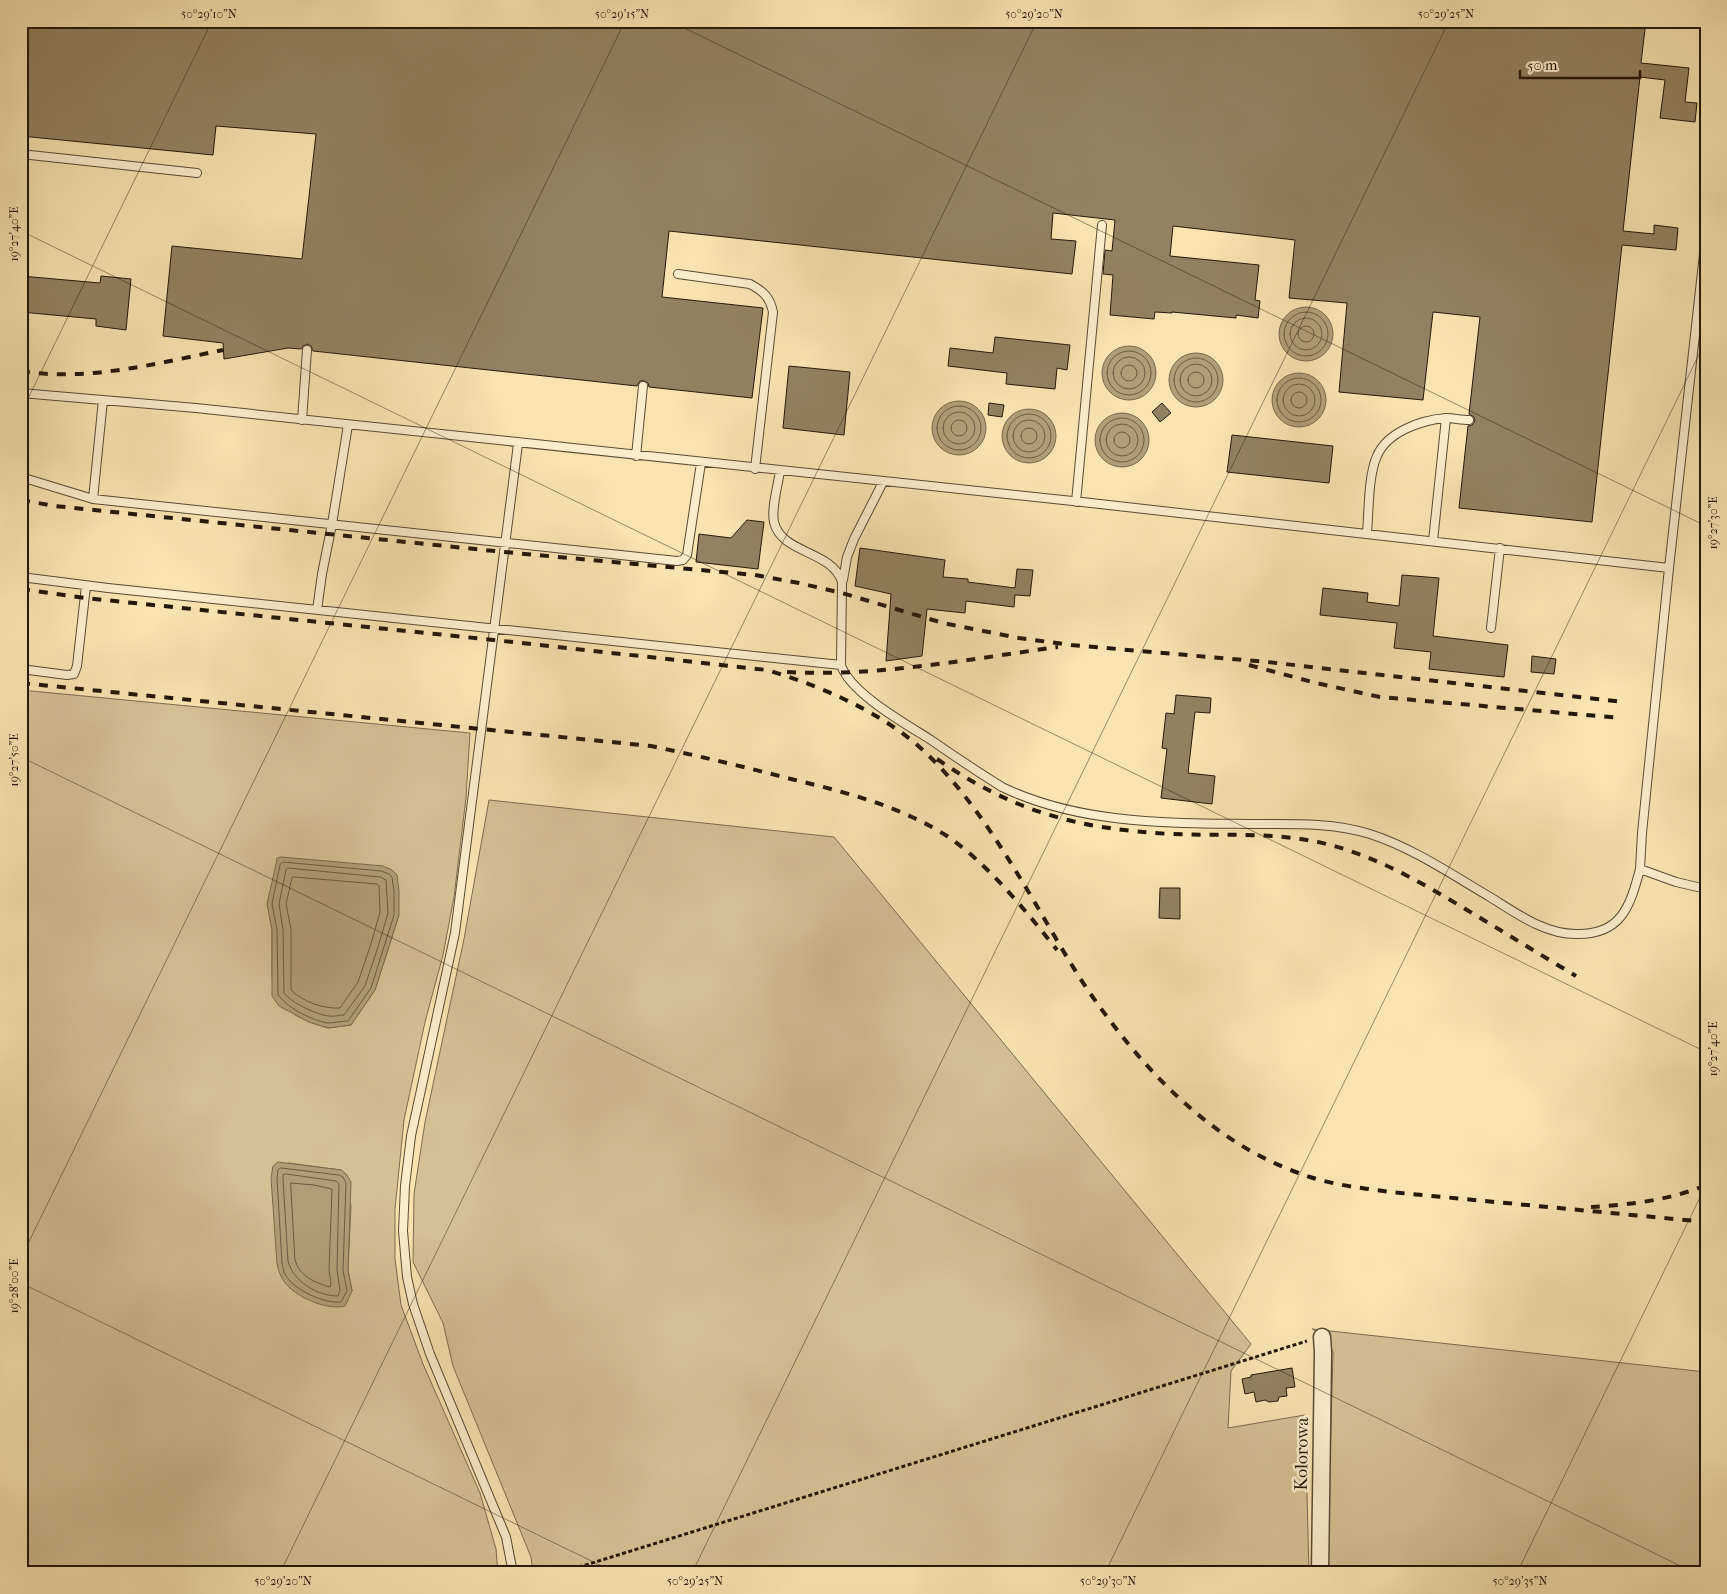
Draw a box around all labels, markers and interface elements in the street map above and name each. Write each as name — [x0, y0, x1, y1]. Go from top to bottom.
text: 50°29'10"N — [181, 7, 237, 21]
text: 50°29'15"N — [595, 7, 649, 21]
text: 50°29'20"N — [1005, 7, 1063, 21]
text: 50°29'25"N — [1418, 7, 1474, 21]
scale bar — [1520, 48, 1640, 80]
text: 50 m — [1527, 56, 1558, 74]
text: 19°27'40"E — [7, 206, 21, 262]
text: 19°27'30"E — [1706, 496, 1720, 550]
text: 19°27'50"E — [7, 733, 21, 787]
text: 19°27'40"E — [1706, 1021, 1720, 1077]
text: 19°28'00"E — [7, 1259, 21, 1313]
street label: Kolorowa — [1291, 1416, 1313, 1491]
text: 50°29'20"N — [254, 1574, 312, 1588]
text: 50°29'25"N — [667, 1574, 723, 1588]
text: 50°29'30"N — [1080, 1574, 1136, 1588]
text: 50°29'35"N — [1492, 1574, 1548, 1588]

